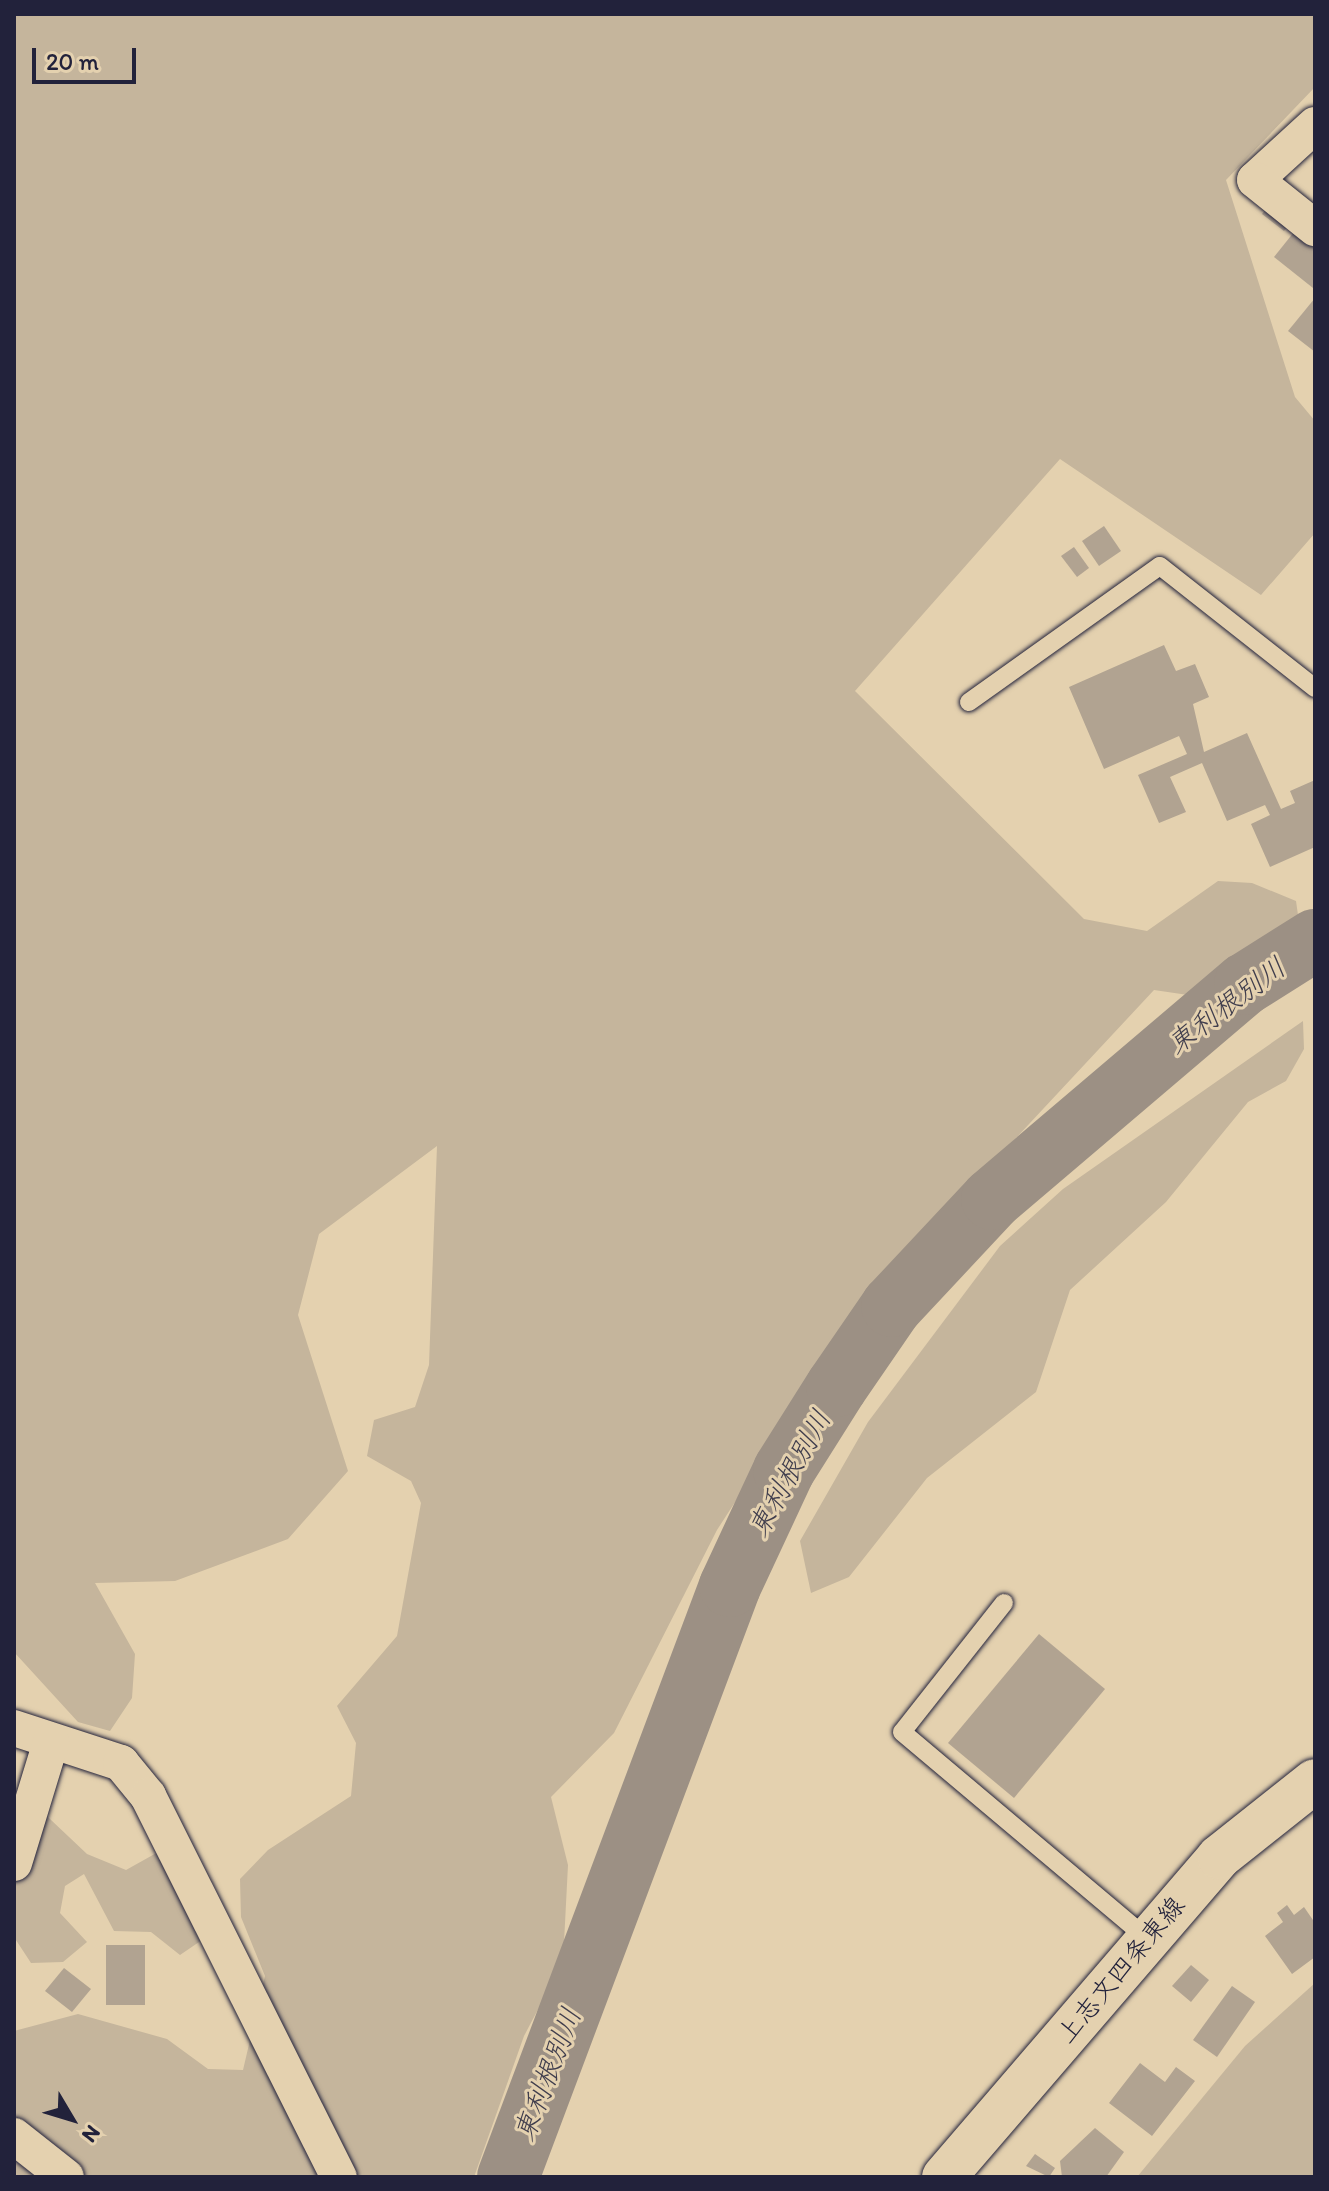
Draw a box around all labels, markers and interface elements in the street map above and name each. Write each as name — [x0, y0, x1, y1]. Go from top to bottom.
scale bar — [36, 32, 140, 82]
text: 20 m — [46, 47, 99, 76]
water label: 東利根別川 — [1160, 949, 1292, 1061]
water label: 東利根別川 — [740, 1404, 838, 1542]
street label: 上志文四条東線 — [1051, 1890, 1191, 2050]
water label: 東利根別川 — [506, 2003, 588, 2145]
north arrow — [32, 2079, 112, 2159]
text: N — [76, 2120, 107, 2148]

